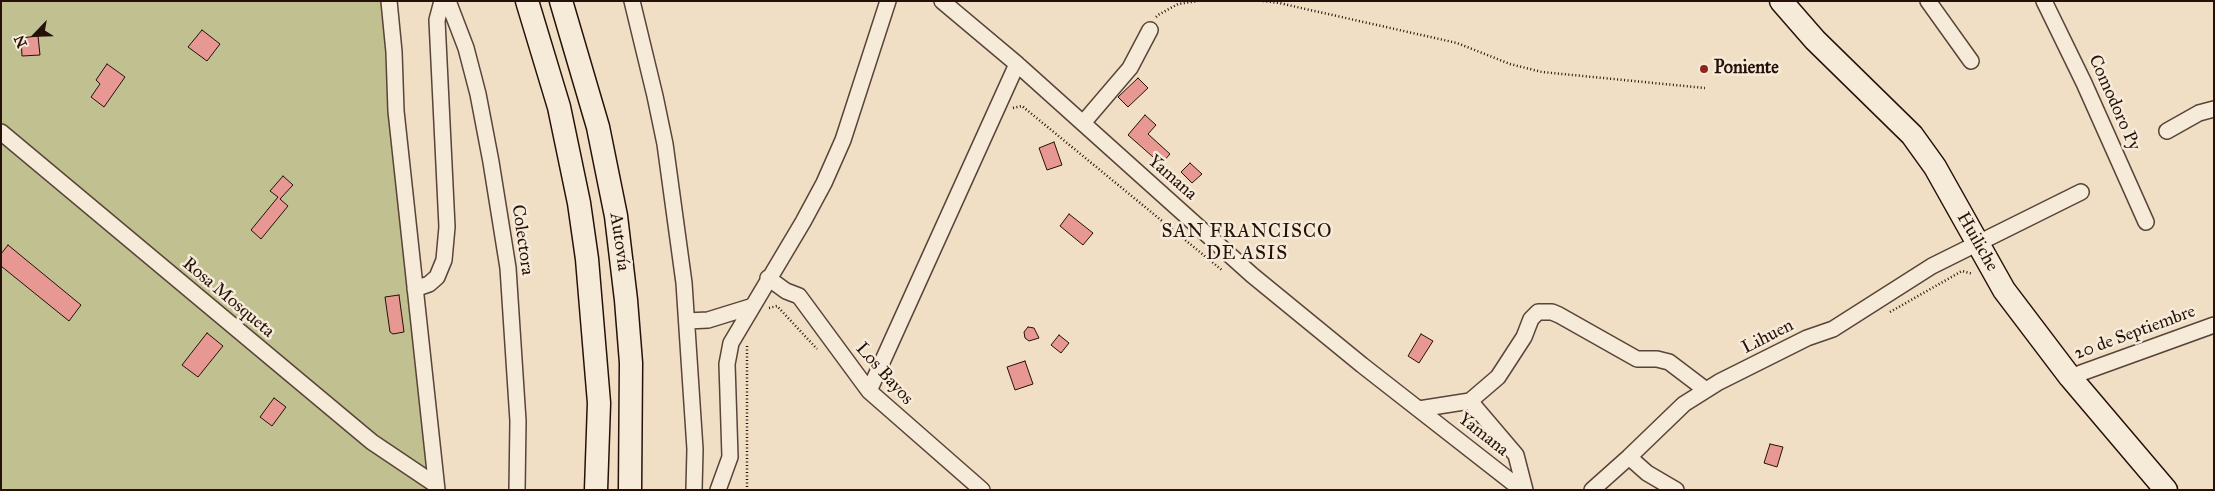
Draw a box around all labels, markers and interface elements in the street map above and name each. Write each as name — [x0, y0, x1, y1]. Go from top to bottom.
north arrow — [10, 10, 60, 60]
text: N — [11, 32, 31, 50]
street label: Comodoro Py — [2083, 52, 2145, 154]
place label: Poniente — [1714, 58, 1779, 80]
marker: Poniente — [1698, 63, 1710, 75]
street label: Yamana — [1143, 151, 1201, 205]
street label: Colectora — [506, 203, 538, 277]
street label: Huiliche — [1951, 209, 2003, 275]
street label: Autovía — [604, 212, 634, 272]
district label: SAN FRANCISCO DE ASIS — [1160, 221, 1334, 265]
street label: Rosa Mosqueta — [178, 253, 278, 343]
street label: 20 de Septiembre — [2072, 301, 2198, 365]
street label: Lihuen — [1739, 315, 1797, 359]
street label: Los Bayos — [850, 338, 918, 410]
street label: Yamana — [1454, 409, 1512, 461]

